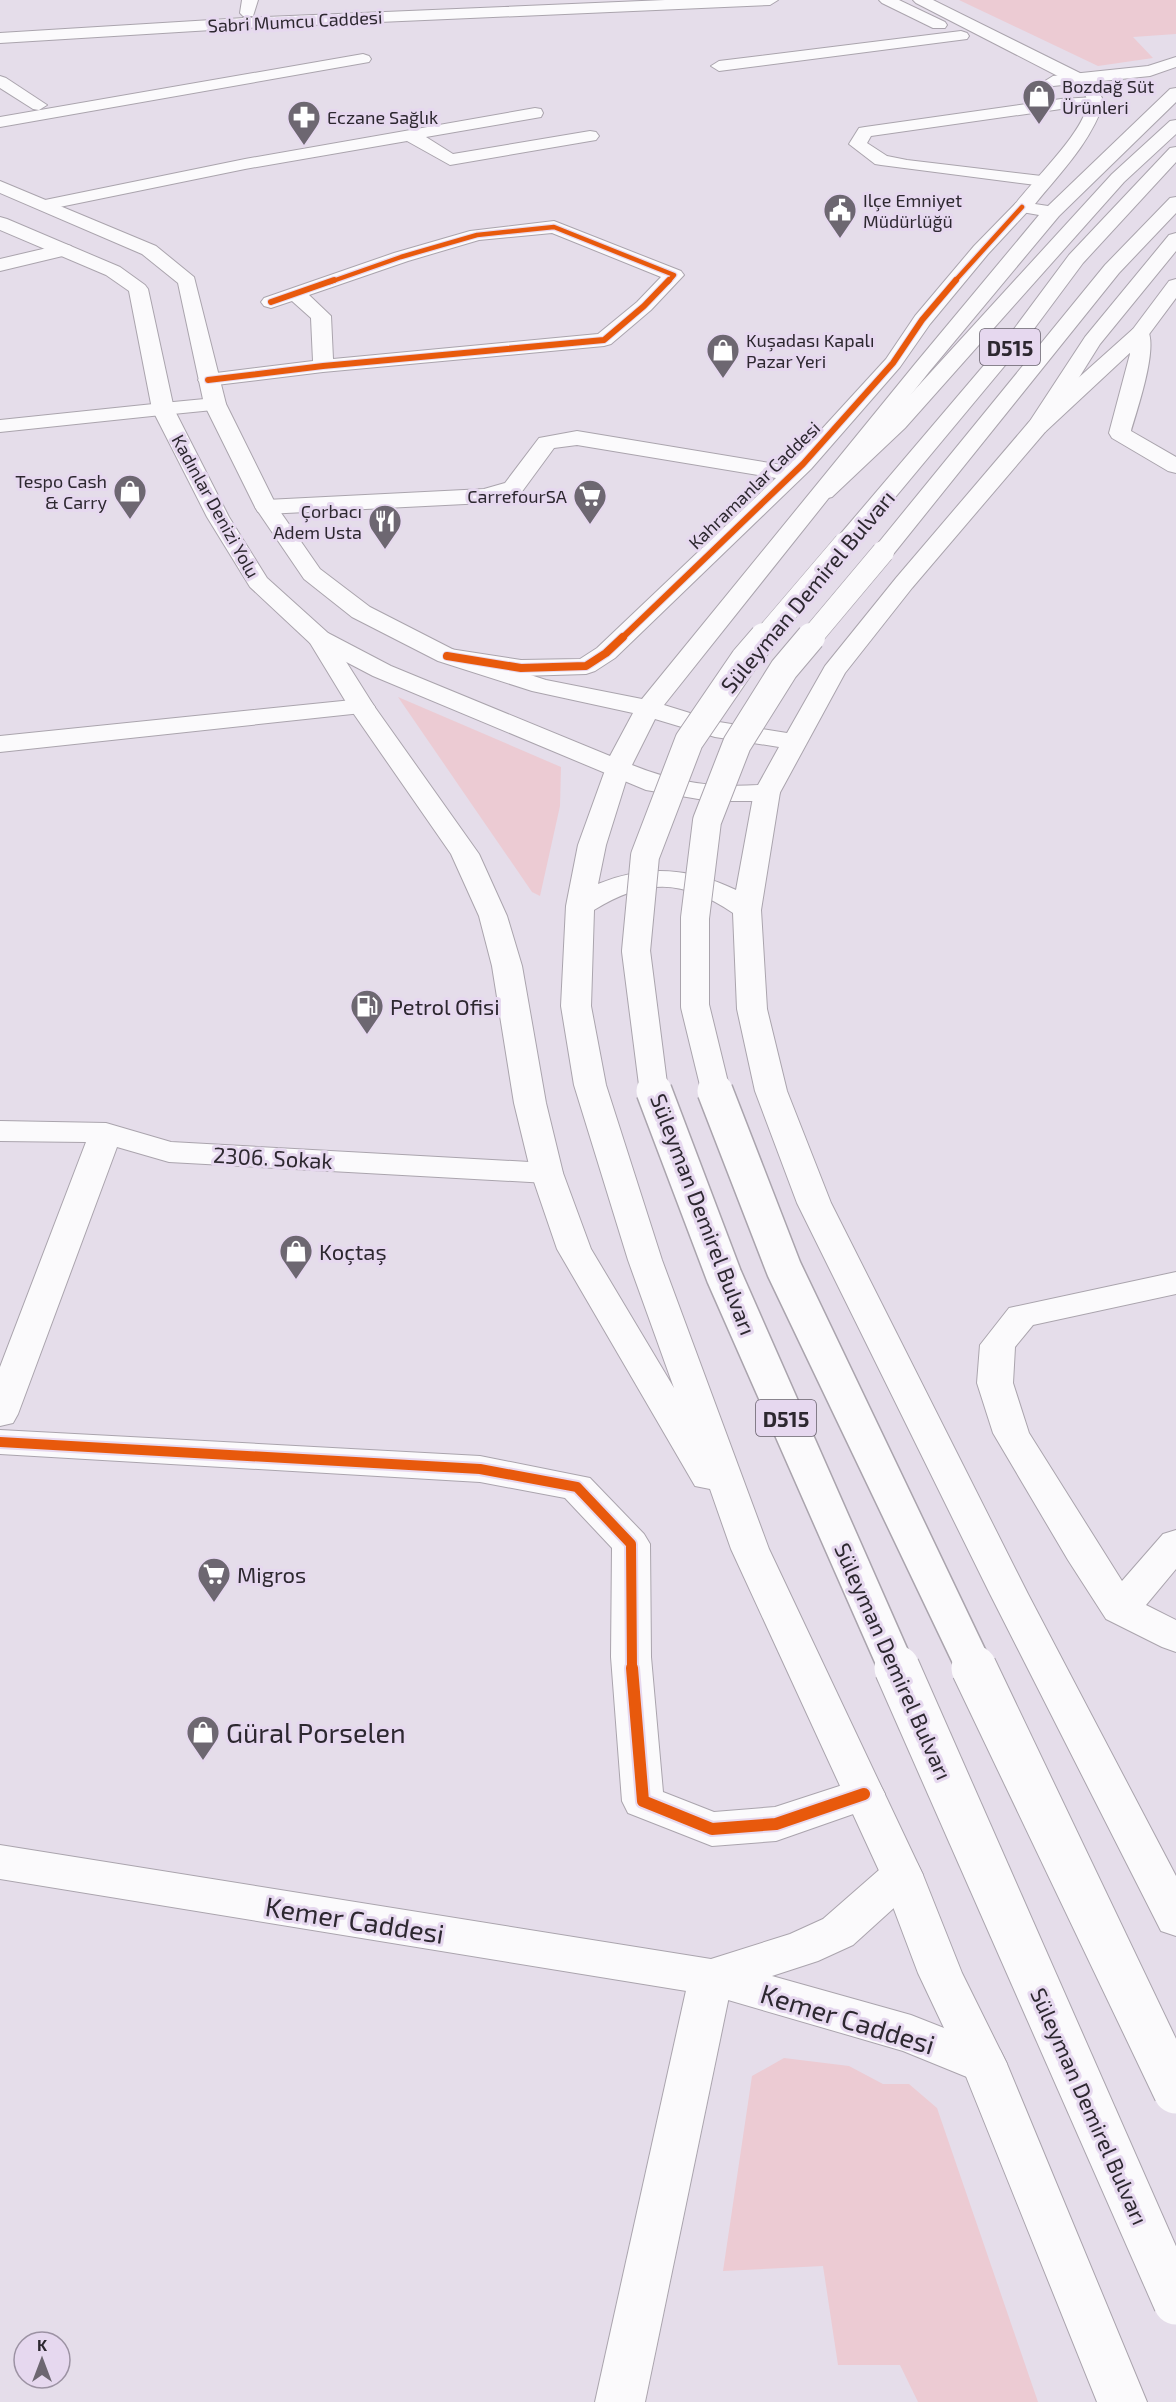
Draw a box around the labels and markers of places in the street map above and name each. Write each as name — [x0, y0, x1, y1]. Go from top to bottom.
place label: Bozdağ Süt Ürünleri — [1062, 75, 1154, 118]
shop icon: Bozdağ Süt Ürünleri — [1021, 78, 1057, 125]
pharmacy icon: Eczane Sağlık — [286, 99, 322, 146]
place label: Eczane Sağlık — [327, 106, 438, 128]
place label: Ilçe Emniyet Müdürlüğü — [863, 189, 962, 232]
public building icon: Ilçe Emniyet Müdürlüğü — [822, 192, 858, 239]
place label: Kuşadası Kapalı Pazar Yeri — [746, 329, 874, 372]
shop icon: Kuşadası Kapalı Pazar Yeri — [705, 332, 741, 379]
place label: Tespo Cash & Carry — [15, 470, 107, 513]
shop icon: Tespo Cash & Carry — [112, 473, 148, 520]
supermarket icon: CarrefourSA — [572, 478, 608, 525]
place label: CarrefourSA — [467, 485, 568, 507]
place label: Çorbacı Adem Usta — [273, 500, 362, 543]
restaurant icon: Çorbacı Adem Usta — [367, 503, 403, 550]
fuel station icon: Petrol Ofisi — [349, 988, 385, 1035]
place label: Petrol Ofisi — [390, 993, 500, 1019]
shop icon: Koçtaş — [278, 1233, 314, 1280]
place label: Koçtaş — [319, 1238, 387, 1266]
supermarket icon: Migros — [196, 1556, 232, 1603]
place label: Migros — [237, 1561, 306, 1587]
shop icon: Güral Porselen — [185, 1714, 221, 1761]
place label: Güral Porselen — [226, 1716, 406, 1748]

